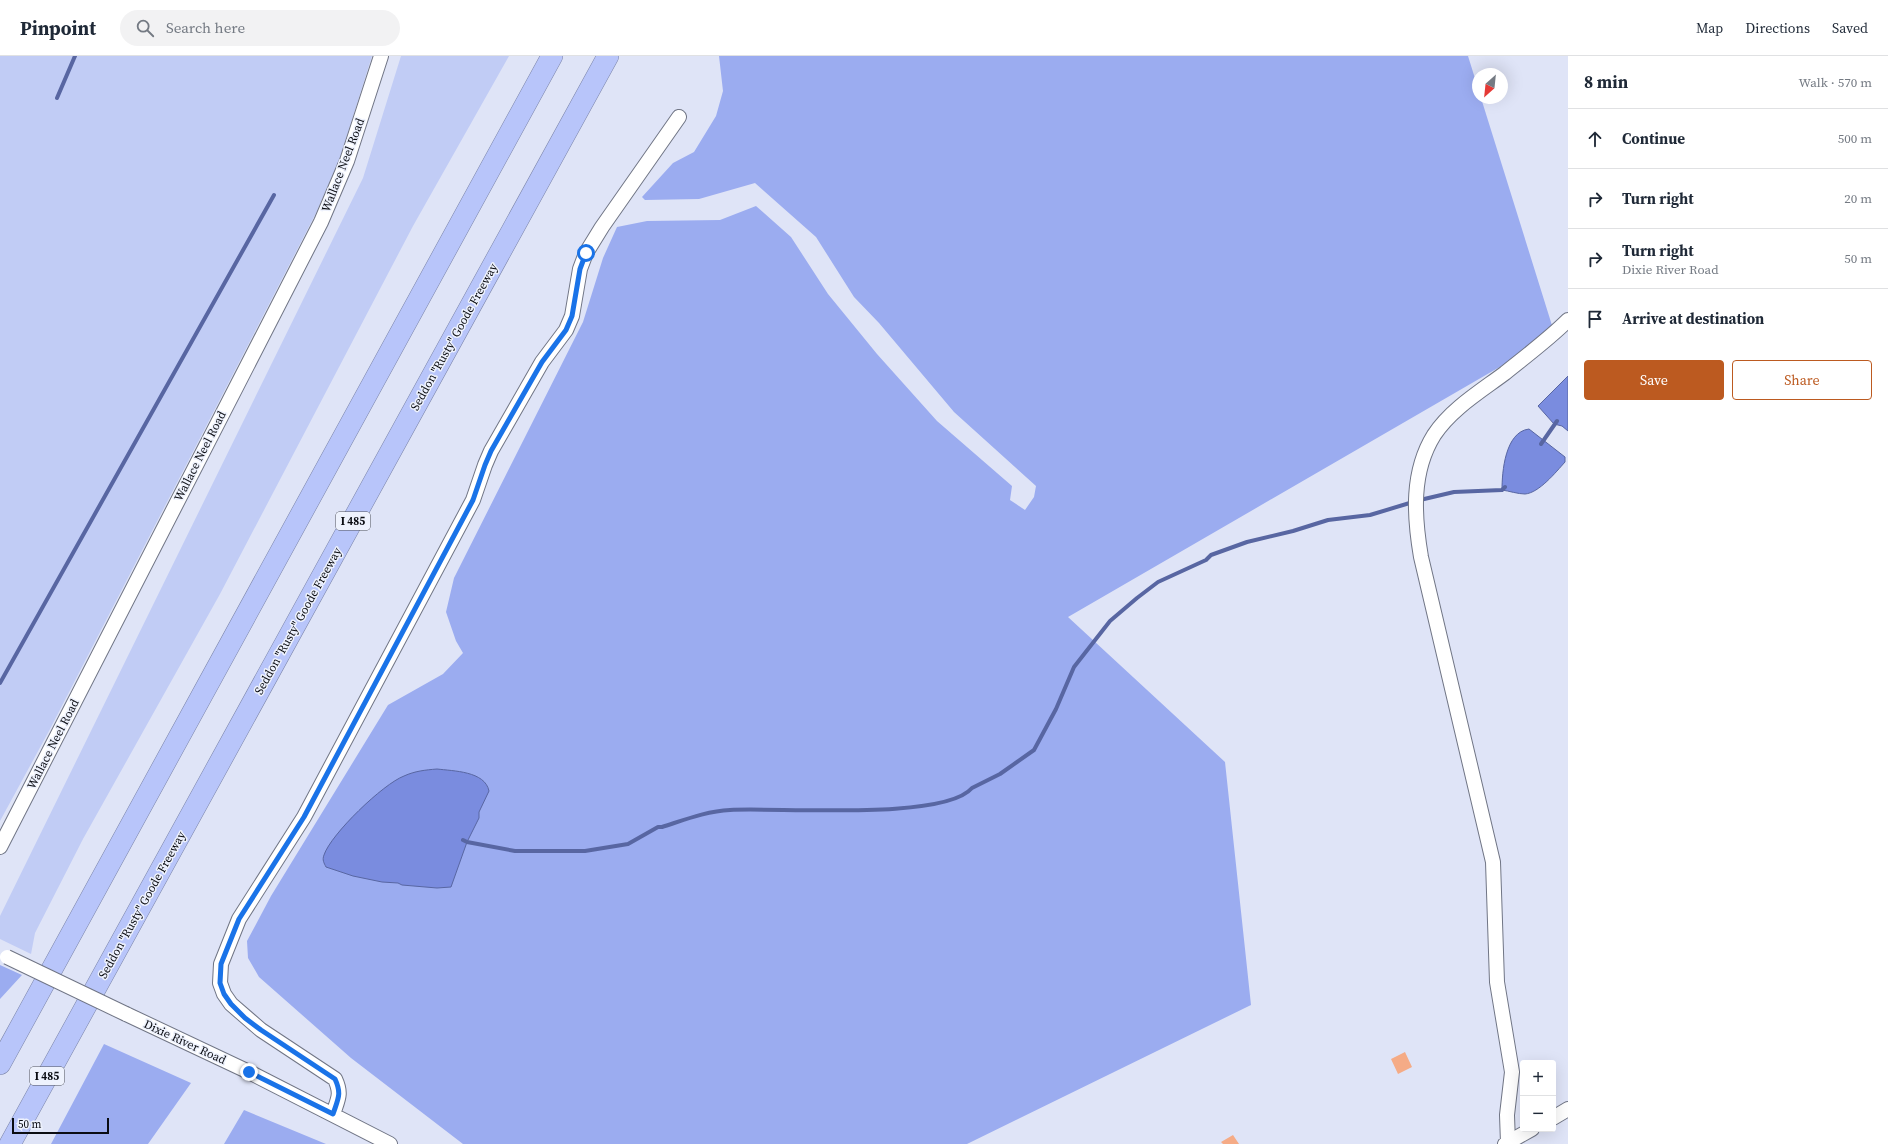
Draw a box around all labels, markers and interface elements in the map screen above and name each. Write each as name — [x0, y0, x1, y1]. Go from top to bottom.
search box — [120, 10, 400, 46]
text: Pinpoint — [20, 15, 96, 41]
icon: search — [134, 17, 156, 39]
text: Search here — [166, 17, 245, 38]
text: Map — [1696, 18, 1723, 38]
text: Directions — [1745, 18, 1810, 38]
text: Saved — [1832, 18, 1868, 38]
north arrow — [1472, 68, 1508, 104]
text: 8 min — [1584, 70, 1628, 94]
text: Walk · 570 m — [1799, 74, 1872, 91]
street label: Wallace Neel Road — [318, 116, 368, 214]
icon: ahead — [1584, 128, 1606, 150]
text: Continue — [1622, 128, 1685, 149]
text: 500 m — [1838, 130, 1872, 147]
icon: right — [1584, 188, 1606, 210]
text: Turn right — [1622, 188, 1694, 209]
text: 20 m — [1844, 190, 1872, 207]
text: Turn right — [1622, 240, 1694, 261]
route start — [577, 244, 595, 262]
icon: right — [1584, 248, 1606, 270]
text: 50 m — [1844, 250, 1872, 267]
street label: Seddon "Rusty" Goode Freeway — [407, 260, 502, 413]
text: Dixie River Road — [1622, 261, 1719, 278]
icon: arrive — [1584, 308, 1606, 330]
text: Arrive at destination — [1622, 308, 1764, 329]
button: Save — [1584, 360, 1724, 400]
button: Share — [1732, 360, 1872, 400]
street label: Wallace Neel Road — [170, 408, 230, 504]
road number: I 485 — [336, 512, 370, 530]
street label: Seddon "Rusty" Goode Freeway — [251, 544, 346, 697]
street label: Wallace Neel Road — [23, 696, 83, 792]
street label: Seddon "Rusty" Goode Freeway — [95, 828, 190, 981]
street label: Dixie River Road — [141, 1016, 229, 1068]
map controls — [1520, 1060, 1556, 1132]
button: + — [1520, 1060, 1556, 1096]
route end — [240, 1063, 258, 1081]
road number: I 485 — [30, 1067, 64, 1085]
button: − — [1520, 1096, 1556, 1132]
scale bar — [12, 1116, 109, 1135]
text: 50 m — [18, 1117, 41, 1132]

